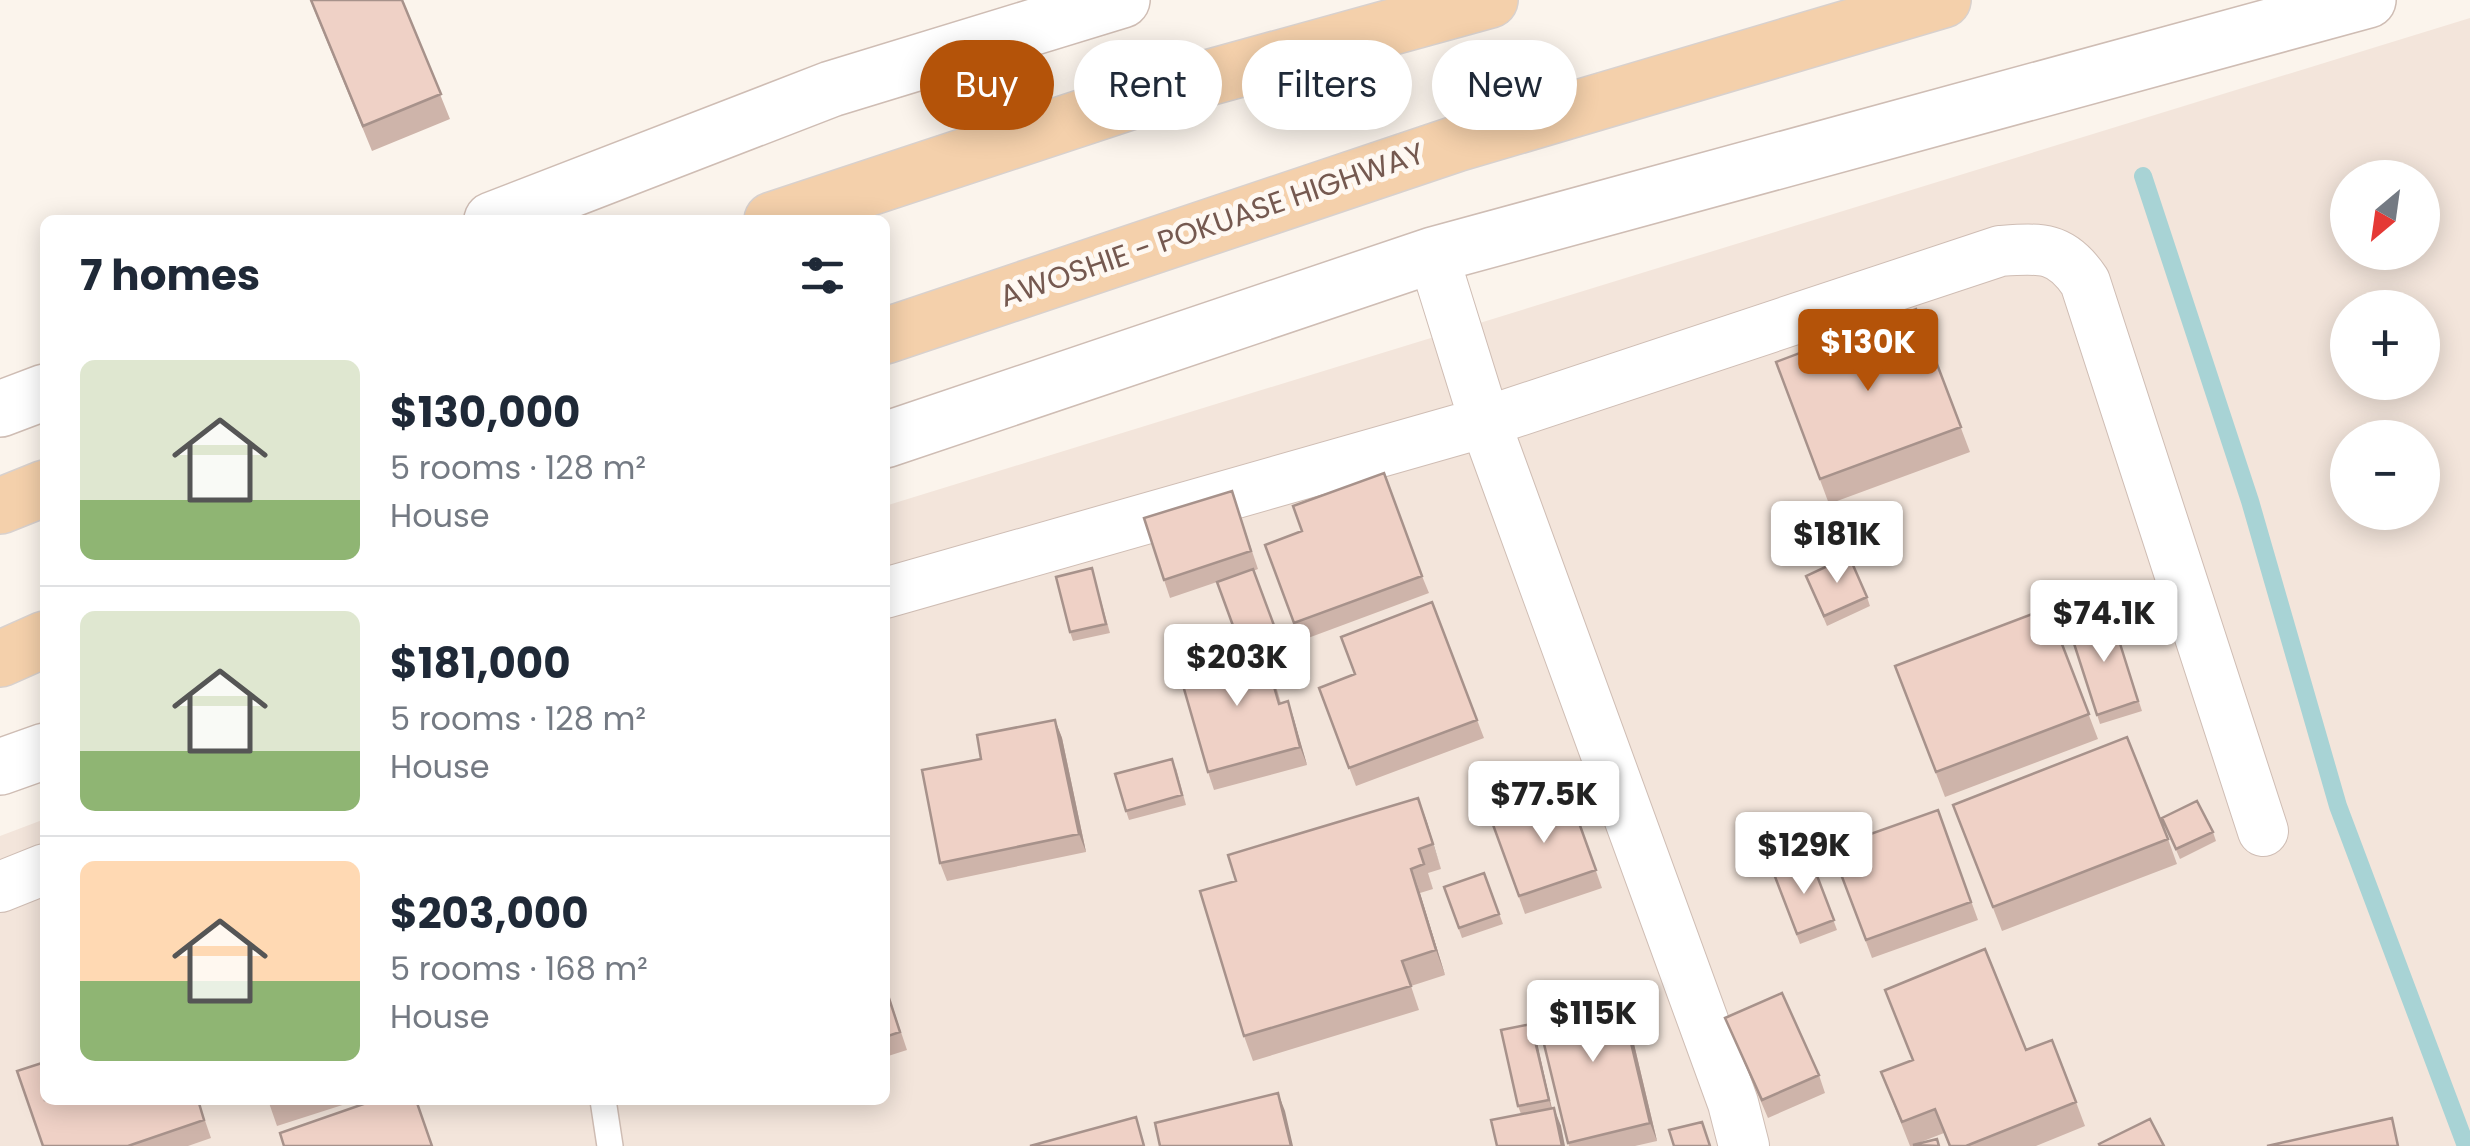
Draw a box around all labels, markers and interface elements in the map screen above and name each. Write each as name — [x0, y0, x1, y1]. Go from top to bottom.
chip: Buy — [920, 40, 1054, 130]
chip: Rent — [1074, 40, 1222, 130]
chip: Filters — [1242, 40, 1412, 130]
chip: New — [1432, 40, 1577, 130]
street label: AWOSHIE - POKUASE HIGHWAY — [994, 132, 1430, 318]
north arrow — [2330, 160, 2440, 270]
map controls — [2330, 160, 2440, 530]
text: 7 homes — [80, 246, 260, 305]
icon: filters — [795, 248, 850, 303]
button: + — [2330, 290, 2440, 400]
pin: $130K — [1798, 309, 1938, 394]
text: $130K — [1820, 319, 1916, 364]
text: $130,000 — [390, 383, 580, 442]
icon: home — [160, 400, 280, 520]
button: − — [2330, 420, 2440, 530]
text: 5 rooms · 128 m² — [390, 445, 646, 490]
text: House — [390, 493, 490, 538]
pin: $181K — [1767, 501, 1907, 586]
text: $181K — [1793, 511, 1881, 556]
pin: $74.1K — [2023, 580, 2185, 665]
text: $74.1K — [2052, 590, 2156, 635]
pin: $203K — [1167, 624, 1307, 709]
text: $181,000 — [390, 634, 571, 693]
text: $203K — [1186, 634, 1288, 679]
icon: home — [160, 651, 280, 771]
text: 5 rooms · 128 m² — [390, 696, 646, 741]
text: House — [390, 744, 490, 789]
pin: $77.5K — [1463, 761, 1625, 846]
text: $77.5K — [1490, 771, 1598, 816]
pin: $129K — [1734, 812, 1874, 897]
text: $129K — [1757, 822, 1851, 867]
text: $203,000 — [390, 884, 589, 943]
icon: home — [160, 901, 280, 1021]
text: 5 rooms · 168 m² — [390, 946, 648, 991]
pin: $115K — [1523, 980, 1663, 1065]
text: $115K — [1549, 990, 1637, 1035]
text: House — [390, 994, 490, 1039]

